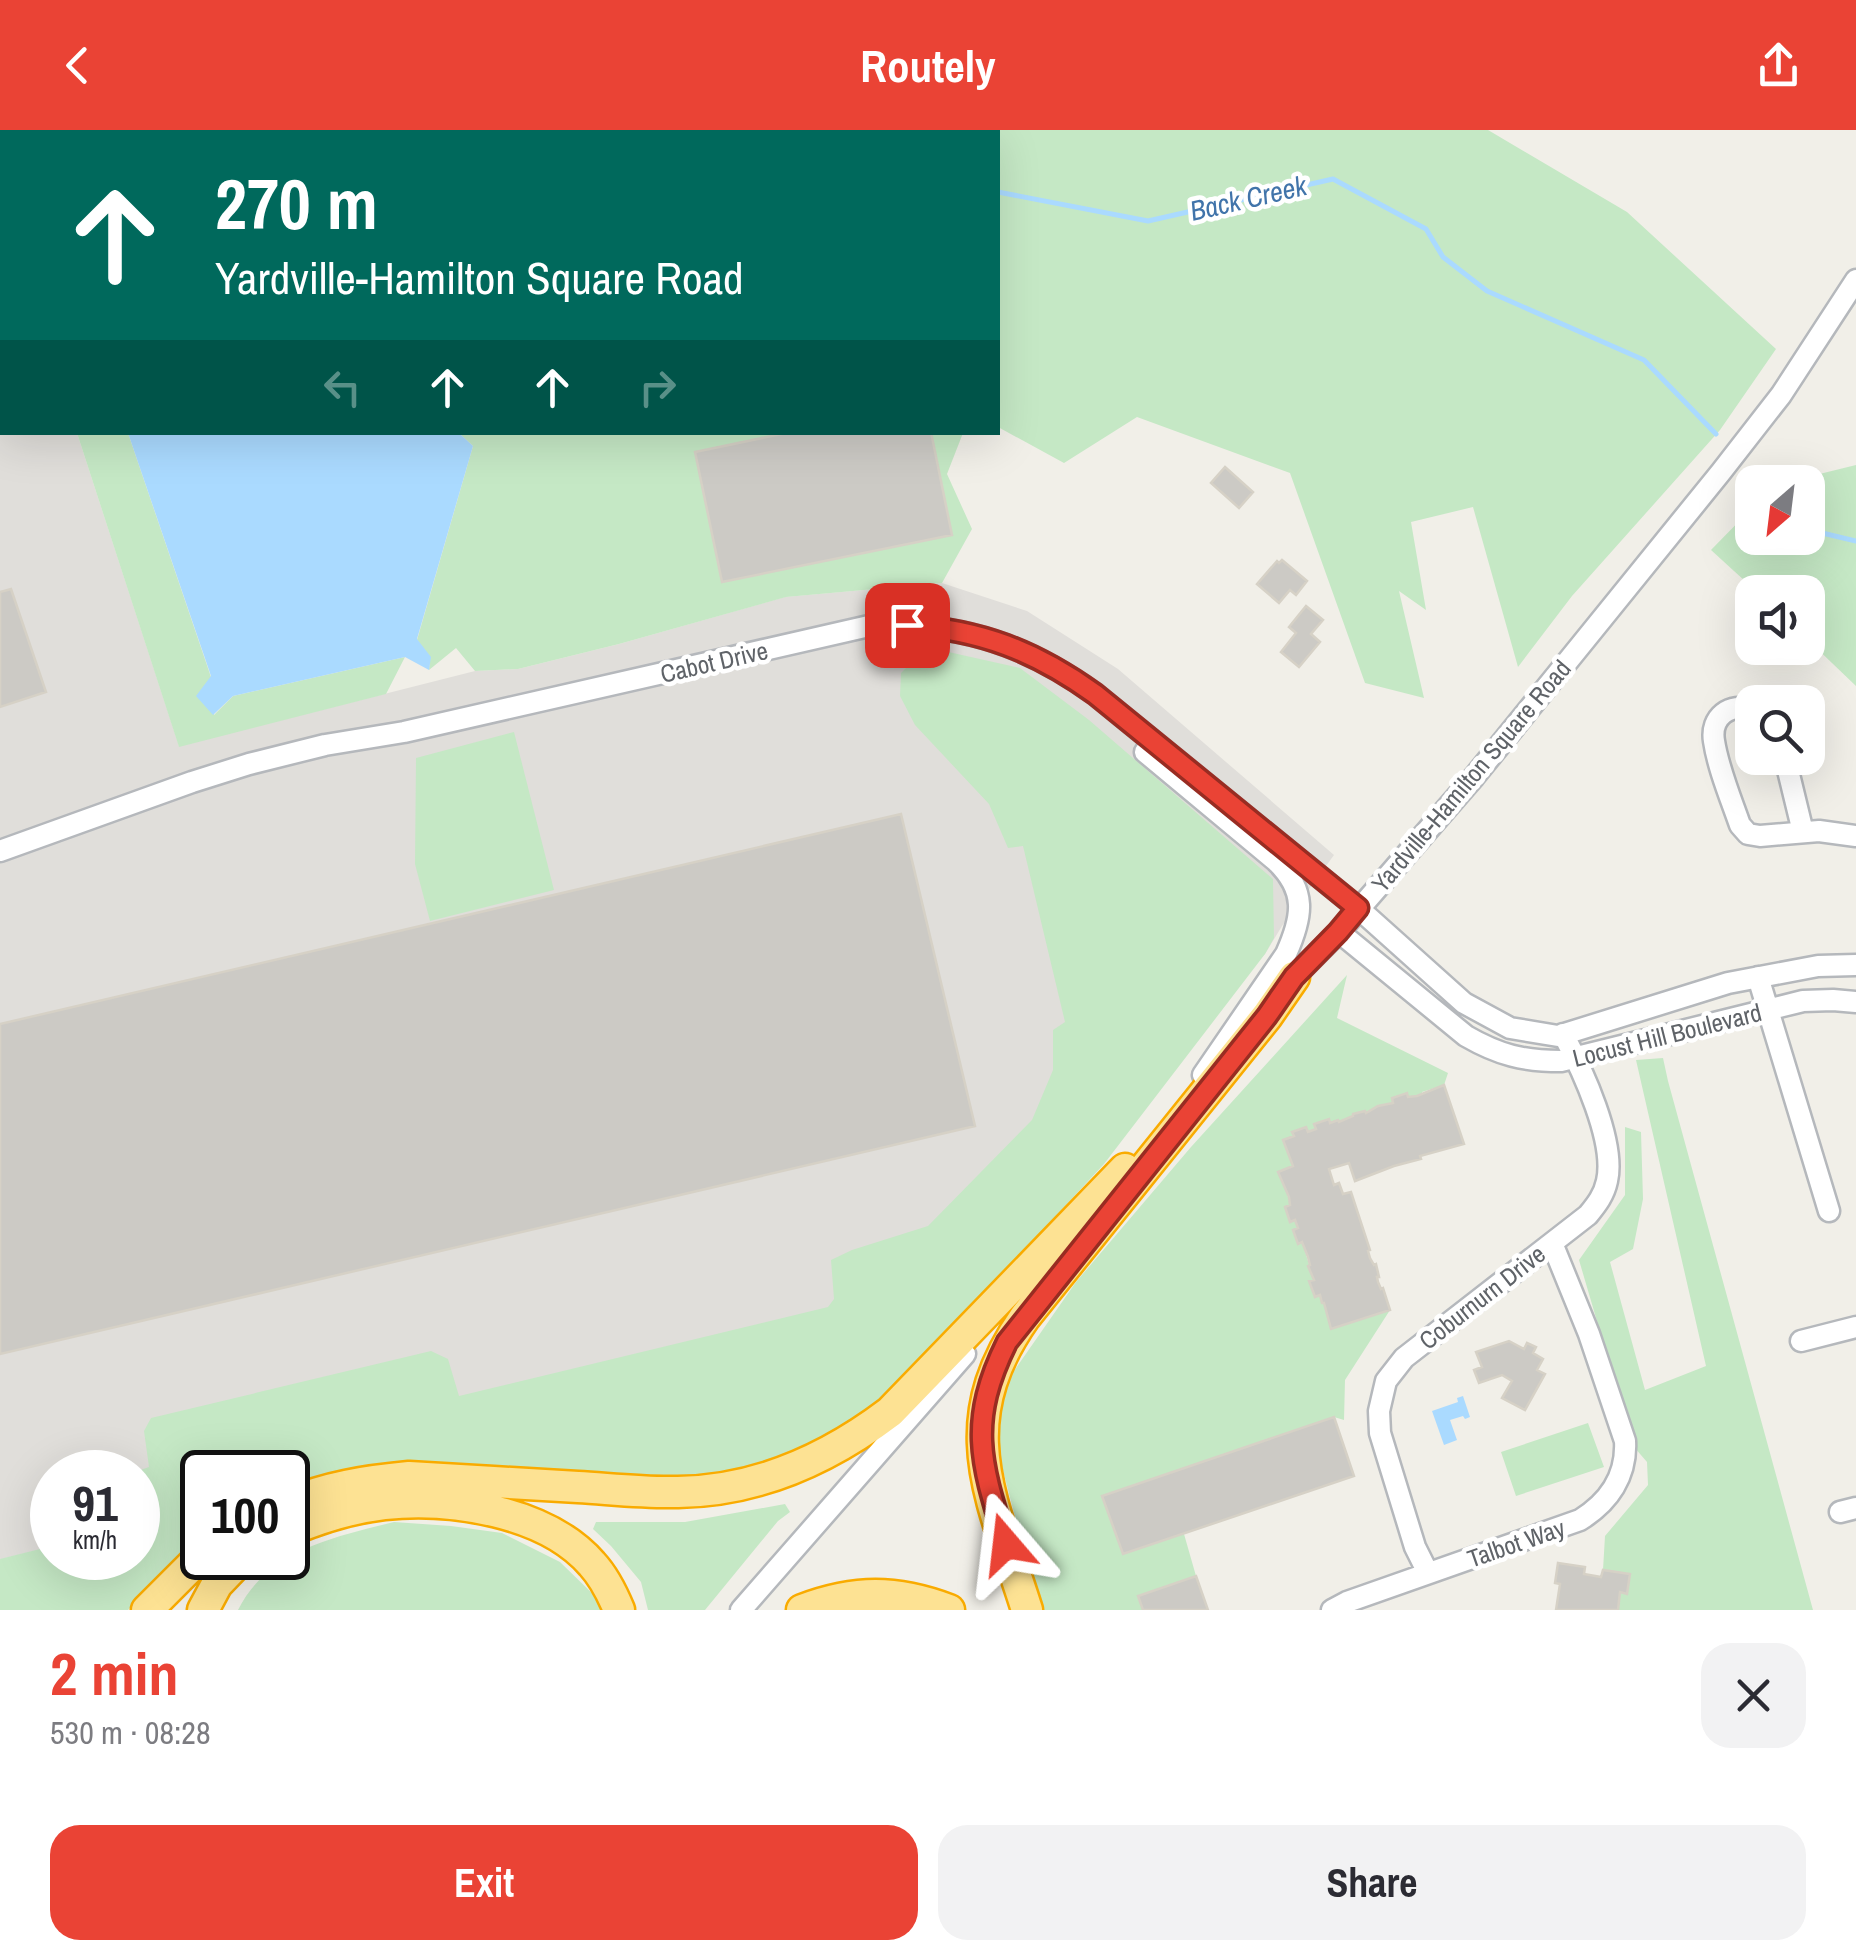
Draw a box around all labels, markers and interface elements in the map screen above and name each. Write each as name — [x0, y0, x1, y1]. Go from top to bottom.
text: Routely — [860, 35, 996, 96]
icon: back — [50, 38, 105, 93]
icon: share — [1751, 38, 1806, 93]
text: 270 m — [215, 157, 378, 251]
water label: Back Creek — [1186, 166, 1312, 230]
icon: ahead — [50, 170, 180, 300]
text: Yardville-Hamilton Square Road — [215, 247, 743, 308]
icon: left — [315, 360, 370, 415]
icon: ahead — [420, 360, 475, 415]
icon: ahead — [525, 360, 580, 415]
icon: right — [630, 360, 685, 415]
north arrow — [1735, 465, 1825, 555]
map controls — [1735, 465, 1825, 775]
button: sound — [1735, 575, 1825, 665]
pin — [865, 583, 950, 668]
icon: arrive — [880, 598, 935, 653]
street label: Cabot Drive — [657, 633, 771, 691]
street label: Yardville-Hamilton Square Road — [1364, 653, 1578, 899]
button: search — [1735, 685, 1825, 775]
street label: Locust Hill Boulevard — [1569, 995, 1765, 1075]
street label: Coburnurn Drive — [1412, 1237, 1552, 1357]
speed limit sign: 100 — [180, 1450, 310, 1580]
text: 91 — [72, 1469, 118, 1537]
position arrow — [954, 1492, 1058, 1596]
street label: Talbot Way — [1463, 1510, 1570, 1576]
text: km/h — [73, 1523, 117, 1557]
text: 2 min — [50, 1633, 179, 1714]
button: close — [1701, 1643, 1806, 1748]
text: 530 m · 08:28 — [50, 1711, 210, 1754]
button: Exit — [50, 1825, 918, 1940]
button: Share — [938, 1825, 1806, 1940]

